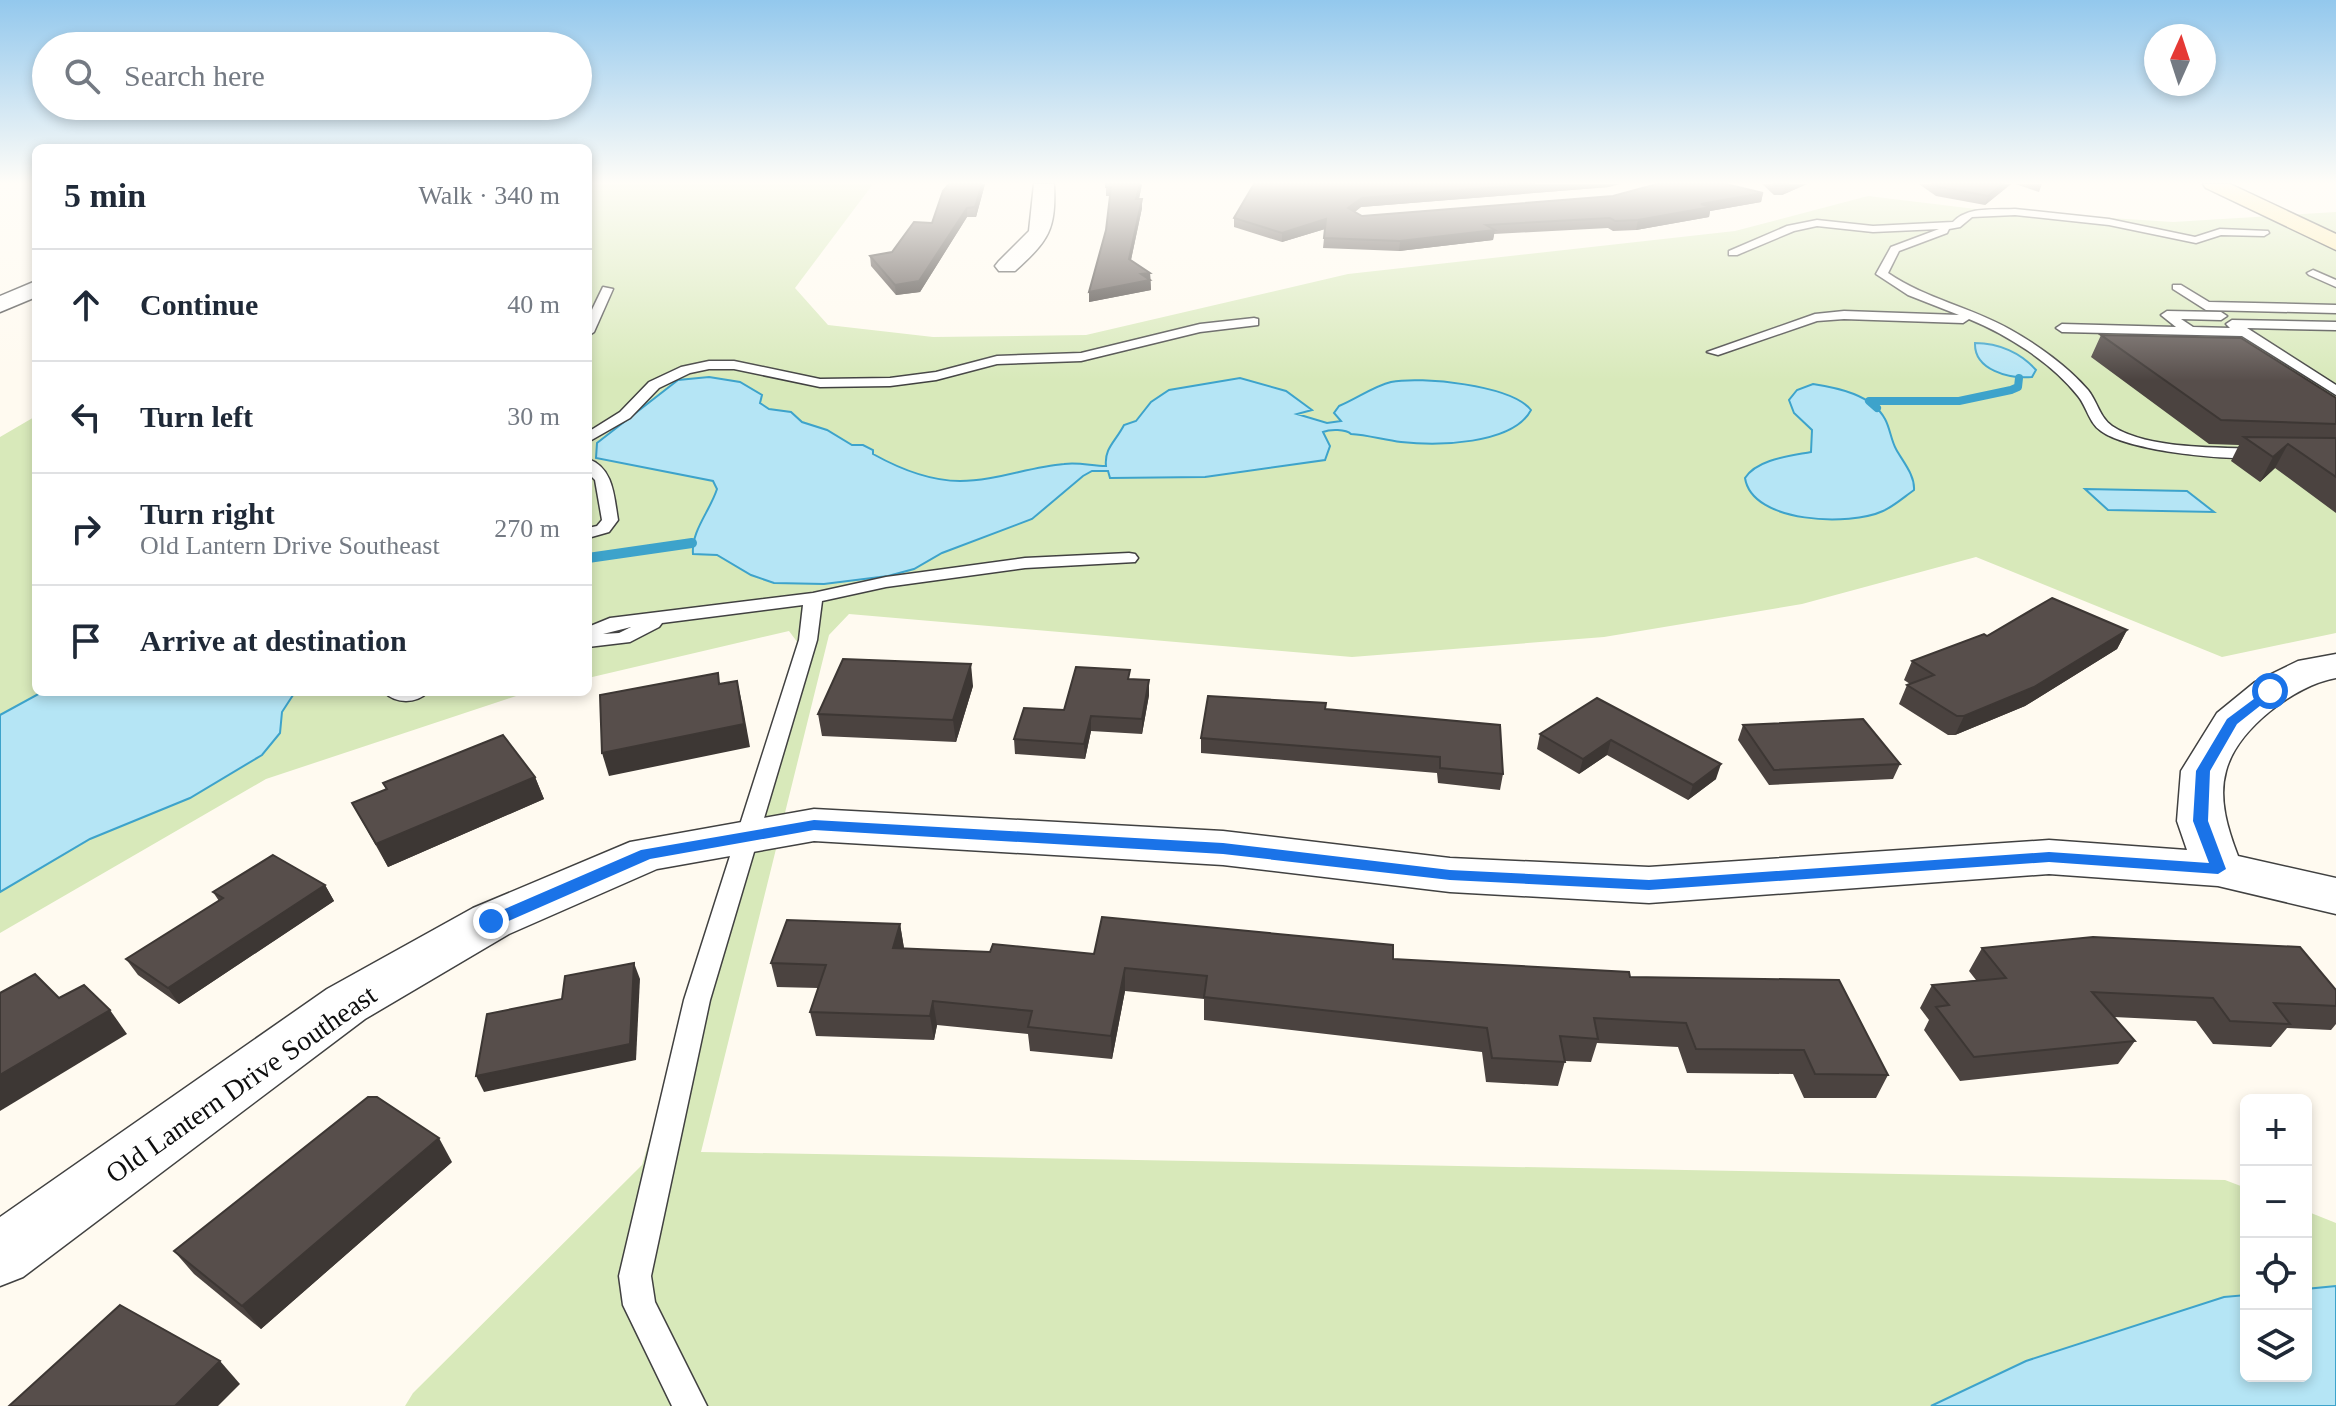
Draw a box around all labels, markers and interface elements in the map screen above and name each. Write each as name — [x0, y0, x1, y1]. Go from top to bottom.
north arrow — [2144, 24, 2216, 96]
search box — [32, 32, 592, 120]
icon: search — [60, 54, 104, 98]
text: Search here — [124, 59, 265, 92]
text: 5 min — [64, 177, 146, 214]
text: Walk · 340 m — [418, 181, 560, 210]
icon: ahead — [64, 283, 108, 327]
text: Continue — [140, 288, 258, 321]
text: 40 m — [507, 290, 560, 319]
icon: left — [64, 395, 108, 439]
text: Turn left — [140, 400, 253, 433]
text: 30 m — [507, 402, 560, 431]
text: Turn right — [140, 497, 275, 530]
icon: right — [64, 507, 108, 551]
text: 270 m — [494, 514, 560, 543]
text: Old Lantern Drive Southeast — [140, 531, 440, 560]
icon: arrive — [64, 619, 108, 663]
text: Arrive at destination — [140, 624, 407, 657]
route start — [2252, 673, 2288, 709]
route end — [473, 903, 509, 939]
street label: Old Lantern Drive Southeast — [100, 979, 382, 1189]
map controls — [2240, 1094, 2312, 1382]
button: + — [2240, 1094, 2312, 1166]
button: − — [2240, 1166, 2312, 1238]
button: locate — [2240, 1238, 2312, 1310]
button: layers — [2240, 1310, 2312, 1382]

